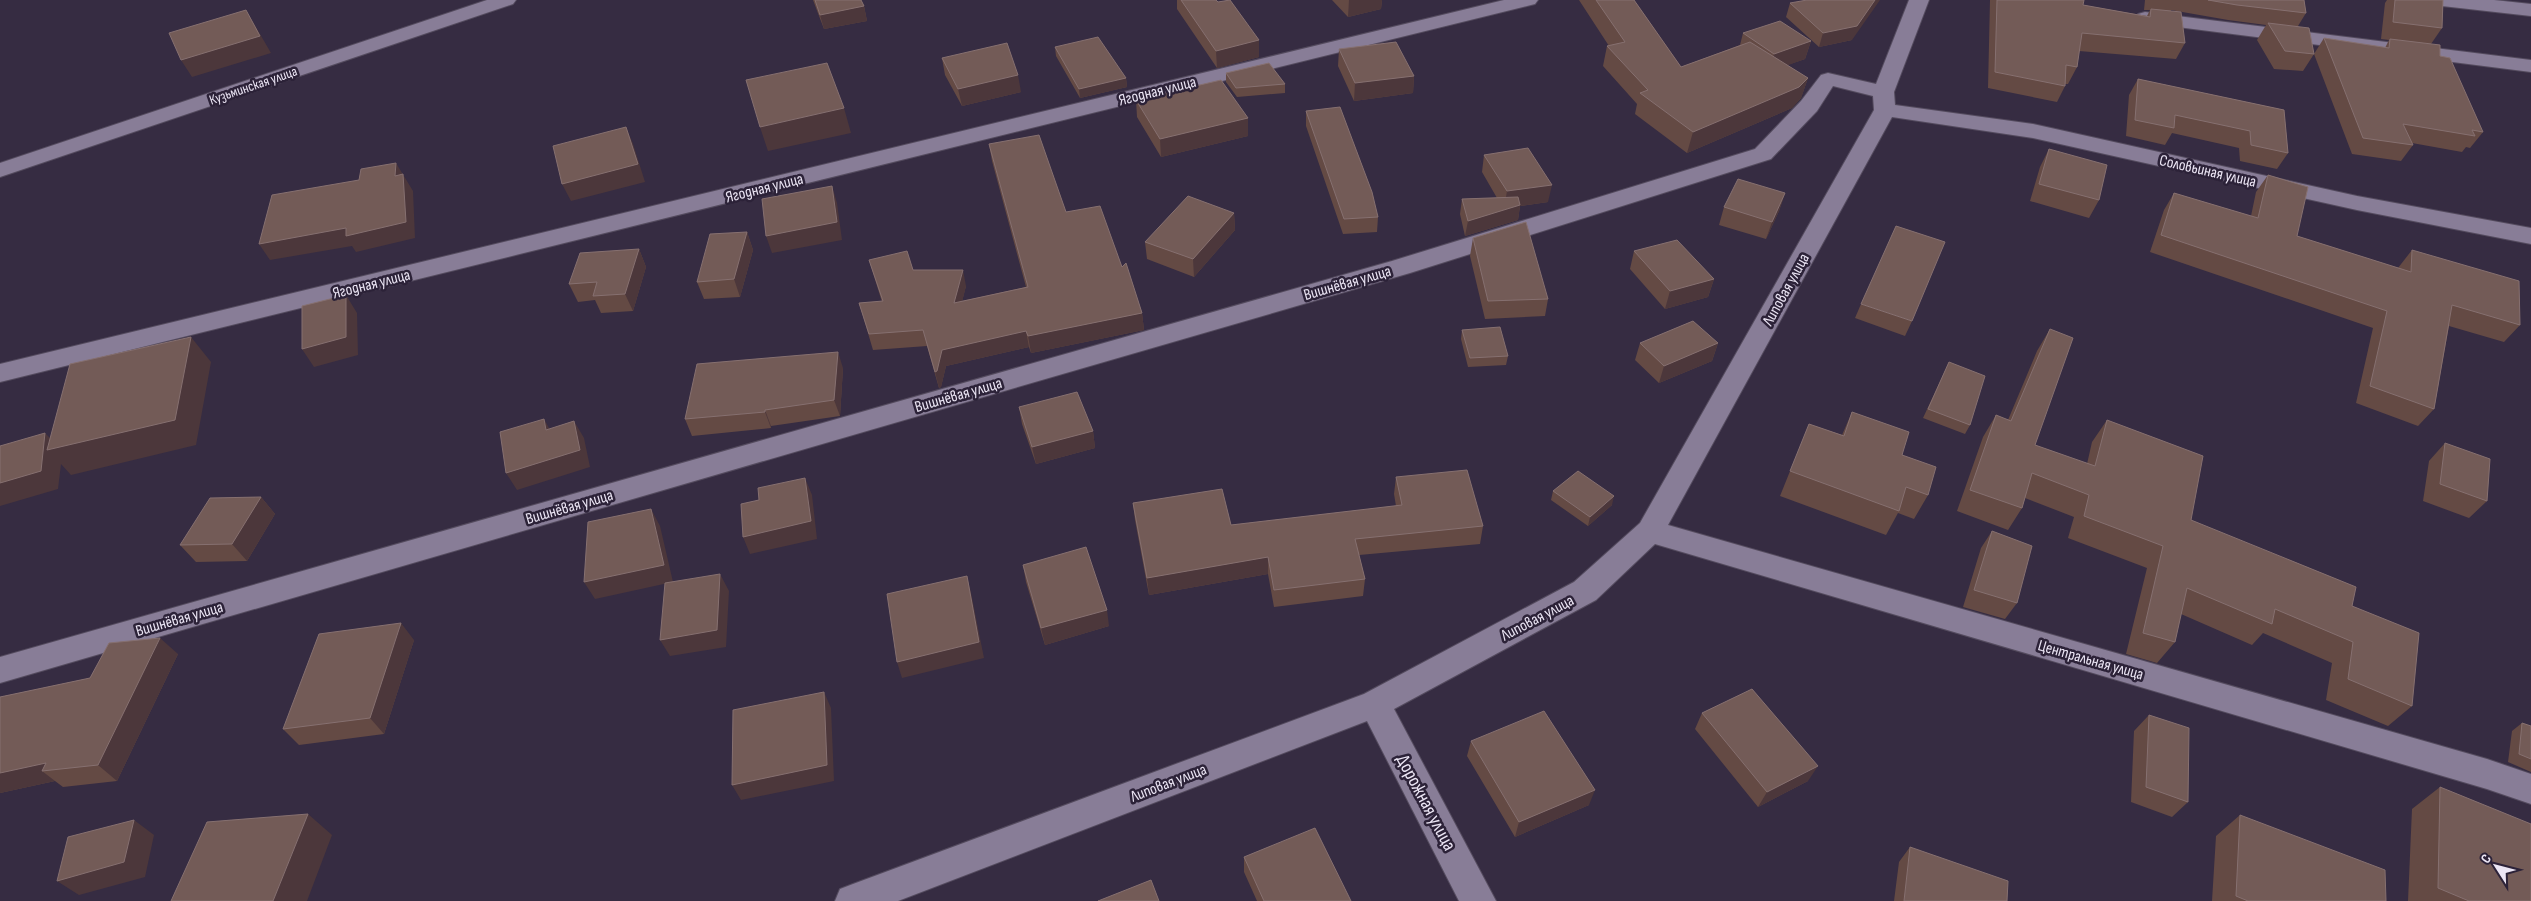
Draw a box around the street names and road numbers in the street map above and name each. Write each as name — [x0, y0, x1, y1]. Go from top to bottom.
street label: Кузьминская улица — [207, 63, 299, 108]
street label: Ягодная улица — [1117, 73, 1198, 110]
street label: Соловьиная улица — [2157, 151, 2258, 192]
street label: Ягодная улица — [724, 170, 805, 207]
street label: Липовая улица — [1758, 250, 1814, 330]
street label: Вишнёвая улица — [1302, 262, 1393, 305]
street label: Ягодная улица — [331, 266, 412, 303]
street label: Вишнёвая улица — [913, 374, 1004, 417]
street label: Вишнёвая улица — [524, 486, 615, 529]
street label: Липовая улица — [1497, 591, 1577, 646]
street label: Вишнёвая улица — [134, 598, 225, 641]
street label: Центральная улица — [2036, 636, 2146, 685]
street label: Дорожная улица — [1391, 751, 1461, 855]
street label: Липовая улица — [1127, 760, 1209, 807]

